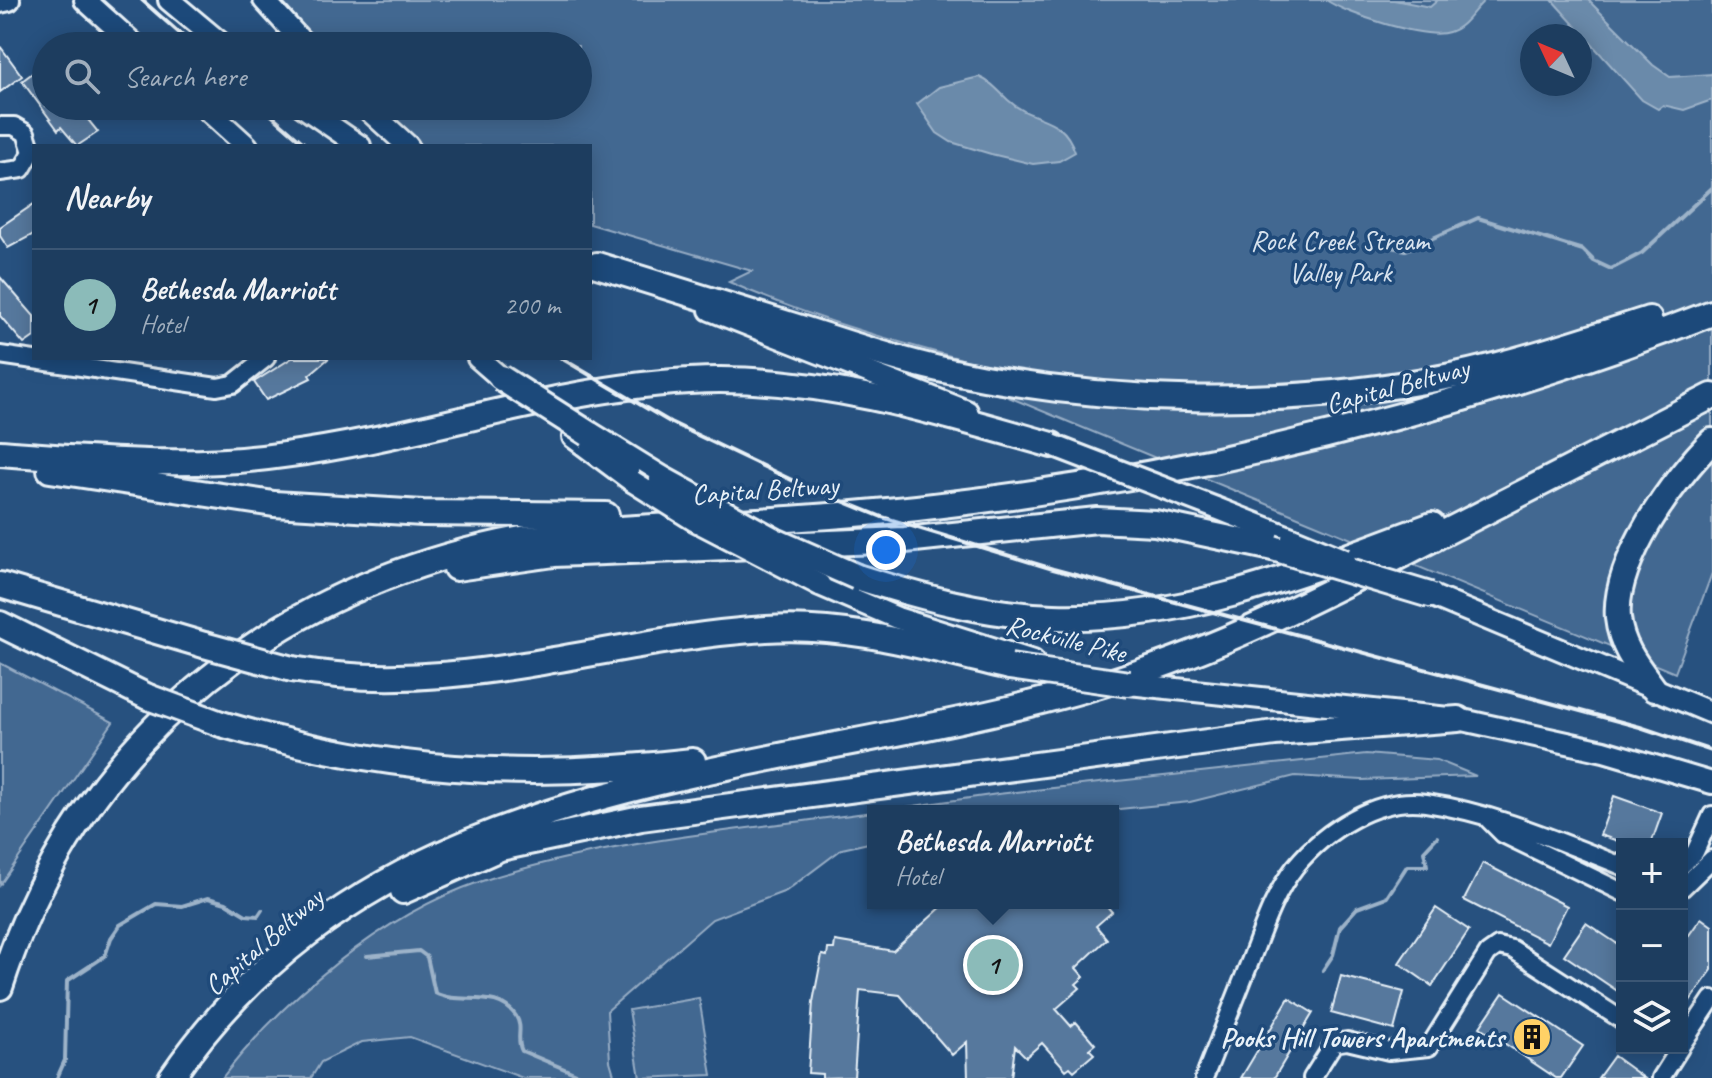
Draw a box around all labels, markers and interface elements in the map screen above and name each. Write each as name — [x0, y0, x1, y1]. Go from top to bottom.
north arrow — [1520, 24, 1592, 96]
search box — [32, 32, 592, 120]
icon: search — [60, 54, 104, 98]
text: Search here — [124, 57, 246, 95]
text: Nearby — [64, 175, 150, 218]
park label: Rock Creek Stream Valley Park — [1251, 223, 1432, 290]
text: Bethesda Marriott — [140, 270, 335, 308]
text: 1 — [84, 289, 96, 322]
text: 200 m — [504, 289, 560, 322]
text: Hotel — [140, 308, 185, 341]
street label: Capital Beltway — [1322, 349, 1475, 421]
street label: Capital Beltway — [691, 467, 842, 512]
your location — [866, 530, 906, 570]
street label: Rockville Pike — [1002, 607, 1131, 671]
popup — [867, 805, 1119, 909]
text: Bethesda Marriott — [895, 822, 1091, 860]
map controls — [1616, 838, 1688, 1054]
button: + — [1616, 838, 1688, 910]
text: Hotel — [895, 860, 941, 893]
street label: Capital Beltway — [196, 878, 332, 1003]
button: − — [1616, 910, 1688, 982]
pin: 1 — [967, 935, 1019, 995]
button: layers — [1616, 982, 1688, 1054]
building icon: Pooks Hill Towers Apartments — [1511, 1016, 1553, 1058]
place label: Pooks Hill Towers Apartments — [1221, 1020, 1507, 1055]

